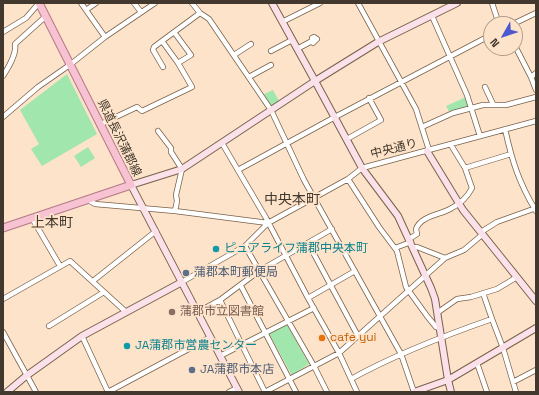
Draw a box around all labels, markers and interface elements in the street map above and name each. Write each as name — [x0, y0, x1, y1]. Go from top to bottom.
north arrow — [483, 16, 523, 56]
text: N — [487, 36, 502, 50]
street label: 県道長沢蒲郡線 — [94, 97, 144, 179]
street label: 中央通り — [369, 136, 419, 162]
district label: 中央本町 — [264, 192, 320, 208]
district label: 上本町 — [31, 215, 73, 231]
place label: ピュアライフ蒲郡中央本町 — [224, 242, 368, 256]
marker: ピュアライフ蒲郡中央本町 — [211, 244, 221, 254]
place label: 蒲郡本町郵便局 — [194, 266, 278, 280]
marker: 蒲郡本町郵便局 — [181, 268, 191, 278]
place label: 蒲郡市立図書館 — [180, 305, 264, 319]
marker: 蒲郡市立図書館 — [167, 307, 177, 317]
place label: cafe yui — [330, 331, 377, 345]
marker: cafe yui — [317, 333, 327, 343]
place label: JA蒲郡市営農センター — [135, 339, 257, 353]
marker: JA蒲郡市営農センター — [122, 341, 132, 351]
place label: JA蒲郡市本店 — [200, 363, 274, 377]
marker: JA蒲郡市本店 — [187, 365, 197, 375]

